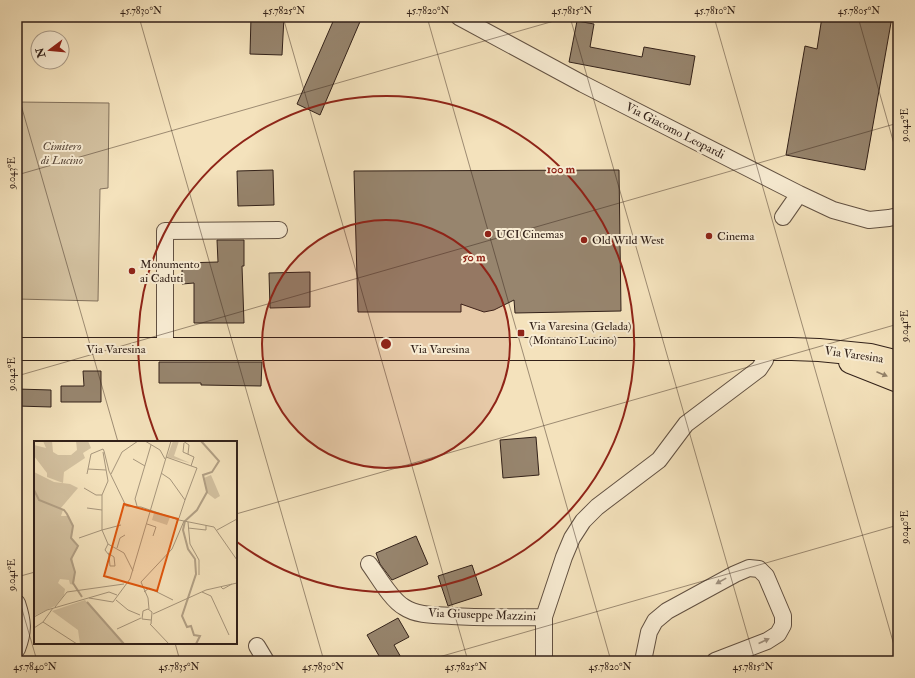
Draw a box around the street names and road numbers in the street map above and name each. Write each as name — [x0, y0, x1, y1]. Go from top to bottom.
street label: Via Giacomo Leopardi — [623, 99, 727, 163]
street label: Via Varesina — [86, 342, 147, 357]
street label: Via Varesina — [410, 342, 471, 357]
street label: Via Varesina — [824, 343, 886, 367]
street label: Via Giuseppe Mazzini — [428, 606, 536, 624]

